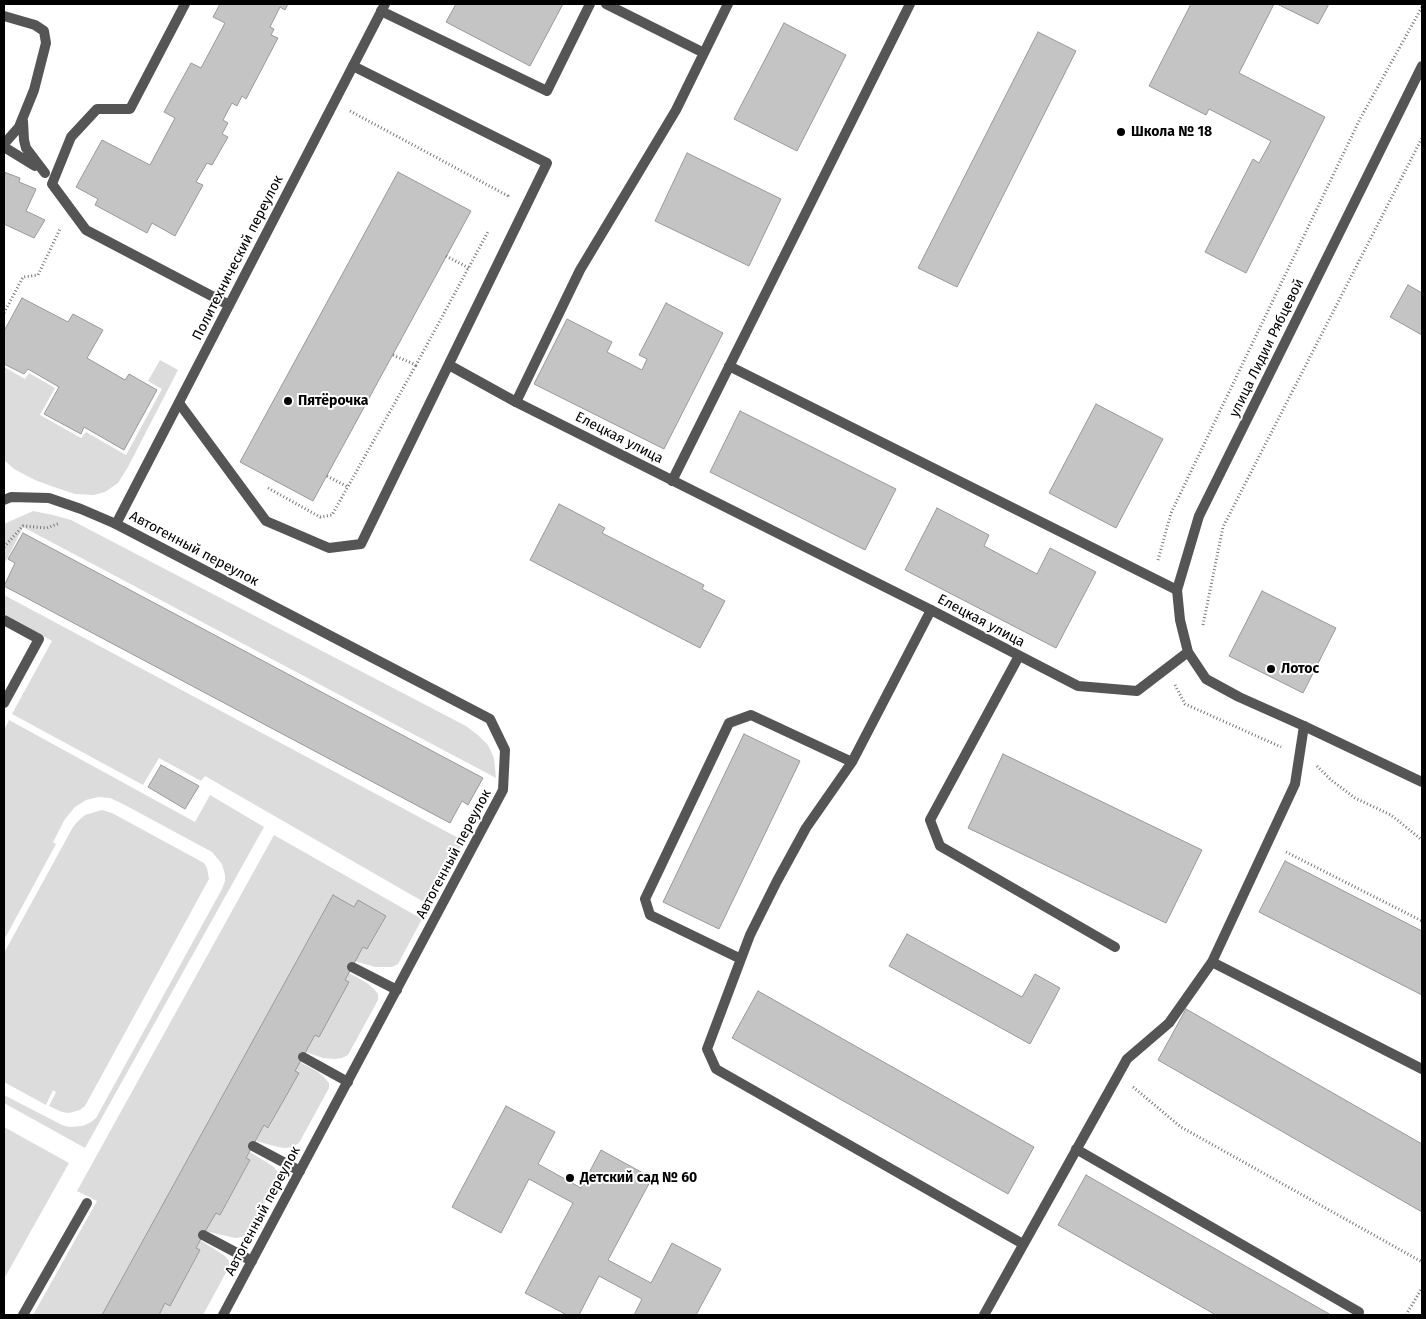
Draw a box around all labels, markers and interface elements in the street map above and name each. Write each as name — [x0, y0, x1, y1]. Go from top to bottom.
place label: Школа № 18 — [1131, 124, 1212, 140]
marker: Школа № 18 — [1115, 126, 1127, 138]
street label: Политехнический переулок — [189, 173, 287, 343]
street label: улица Лидии Рябцевой — [1226, 276, 1308, 420]
place label: Пятёрочка — [298, 393, 368, 409]
marker: Пятёрочка — [282, 395, 294, 407]
street label: Елецкая улица — [572, 409, 666, 467]
street label: Автогенный переулок — [126, 508, 262, 590]
street label: Елецкая улица — [934, 591, 1028, 651]
place label: Лотос — [1281, 661, 1319, 677]
marker: Лотос — [1265, 663, 1277, 675]
street label: Автогенный переулок — [413, 786, 495, 922]
street label: Автогенный переулок — [222, 1143, 304, 1279]
place label: Детский сад № 60 — [580, 1170, 697, 1186]
marker: Детский сад № 60 — [564, 1172, 576, 1184]

